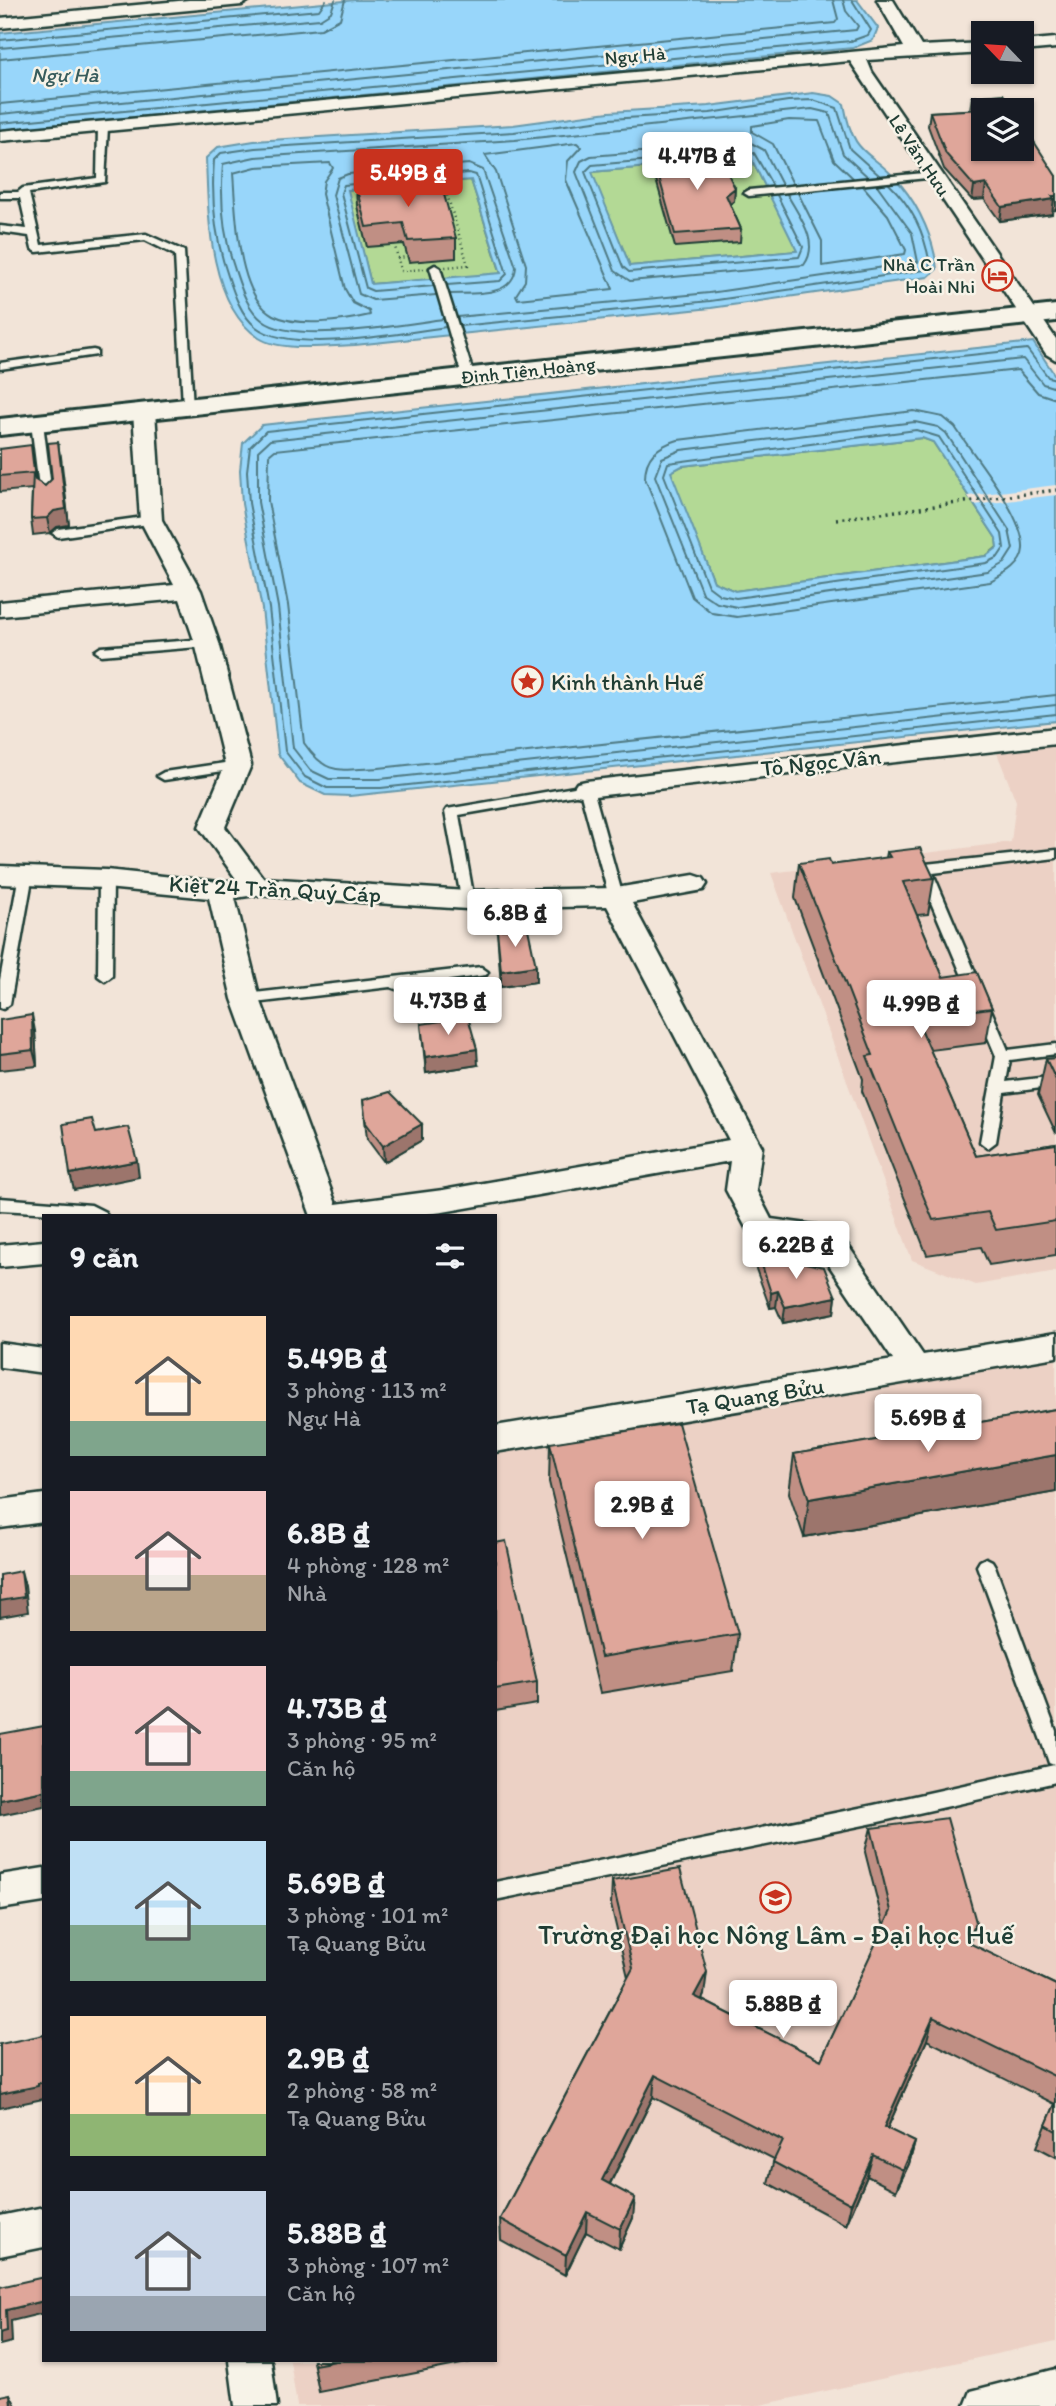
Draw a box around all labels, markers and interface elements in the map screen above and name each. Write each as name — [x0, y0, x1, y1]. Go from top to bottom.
north arrow — [971, 21, 1034, 84]
map controls — [971, 21, 1034, 161]
street label: Ngự Hà — [604, 41, 667, 70]
water label: Ngự Hà — [31, 62, 99, 87]
button: layers — [971, 98, 1034, 161]
street label: Lê Văn Hưu — [884, 110, 956, 201]
pin: 4.47B ₫ — [632, 132, 762, 192]
text: 4.47B ₫ — [658, 141, 736, 169]
pin: 5.49B ₫ — [343, 150, 473, 209]
text: 5.49B ₫ — [370, 158, 446, 186]
place label: Nhà C Trần Hoài Nhi — [883, 253, 975, 298]
hotel icon: Nhà C Trần Hoài Nhi — [981, 258, 1015, 292]
street label: Đinh Tiên Hoàng — [460, 352, 597, 389]
place icon: Kinh thành Huế — [511, 665, 545, 699]
place label: Kinh thành Huế — [551, 668, 705, 696]
street label: Tô Ngọc Vân — [759, 742, 883, 782]
street label: Kiệt 24 Trần Quý Cáp — [168, 869, 382, 909]
pin: 6.8B ₫ — [458, 890, 572, 949]
text: 6.8B ₫ — [483, 898, 547, 926]
pin: 4.73B ₫ — [383, 978, 513, 1037]
pin: 4.99B ₫ — [856, 981, 986, 1040]
text: 4.73B ₫ — [410, 986, 486, 1014]
text: 4.99B ₫ — [883, 989, 959, 1017]
pin: 6.22B ₫ — [731, 1222, 861, 1281]
text: 6.22B ₫ — [758, 1230, 834, 1258]
icon: filters — [431, 1237, 469, 1275]
text: 9 căn — [70, 1238, 138, 1275]
text: 5.49B ₫ — [287, 1339, 387, 1376]
icon: home — [126, 1344, 210, 1428]
street label: Tạ Quang Bửu — [684, 1371, 826, 1421]
text: 3 phòng · 113 m² — [287, 1376, 447, 1404]
pin: 5.69B ₫ — [863, 1394, 993, 1454]
text: 5.69B ₫ — [891, 1403, 965, 1431]
text: Ngự Hà — [287, 1404, 361, 1432]
pin: 2.9B ₫ — [585, 1482, 699, 1541]
text: 2.9B ₫ — [611, 1490, 673, 1518]
text: 6.8B ₫ — [287, 1514, 370, 1551]
icon: home — [126, 1519, 210, 1603]
text: 4 phòng · 128 m² — [287, 1551, 449, 1579]
text: Nhà — [287, 1579, 327, 1607]
text: 4.73B ₫ — [287, 1689, 387, 1726]
icon: home — [126, 1694, 210, 1778]
text: 3 phòng · 95 m² — [287, 1726, 437, 1754]
text: Căn hộ — [287, 1754, 355, 1782]
text: 5.69B ₫ — [287, 1864, 385, 1901]
icon: home — [126, 1869, 210, 1953]
school or university icon: Trường Đại học Nông Lâm - Đại học Huế — [759, 1880, 793, 1914]
text: 3 phòng · 101 m² — [287, 1901, 448, 1929]
place label: Trường Đại học Nông Lâm - Đại học Huế — [538, 1917, 1015, 1951]
text: Tạ Quang Bửu — [287, 1929, 426, 1957]
pin: 5.88B ₫ — [718, 1980, 848, 2040]
text: 5.88B ₫ — [745, 1989, 821, 2017]
text: 2.9B ₫ — [287, 2039, 369, 2076]
icon: home — [126, 2044, 210, 2128]
text: 2 phòng · 58 m² — [287, 2076, 437, 2104]
text: Tạ Quang Bửu — [287, 2104, 426, 2132]
text: 5.88B ₫ — [287, 2214, 386, 2251]
icon: home — [126, 2219, 210, 2303]
text: 3 phòng · 107 m² — [287, 2251, 449, 2279]
text: Căn hộ — [287, 2279, 355, 2307]

